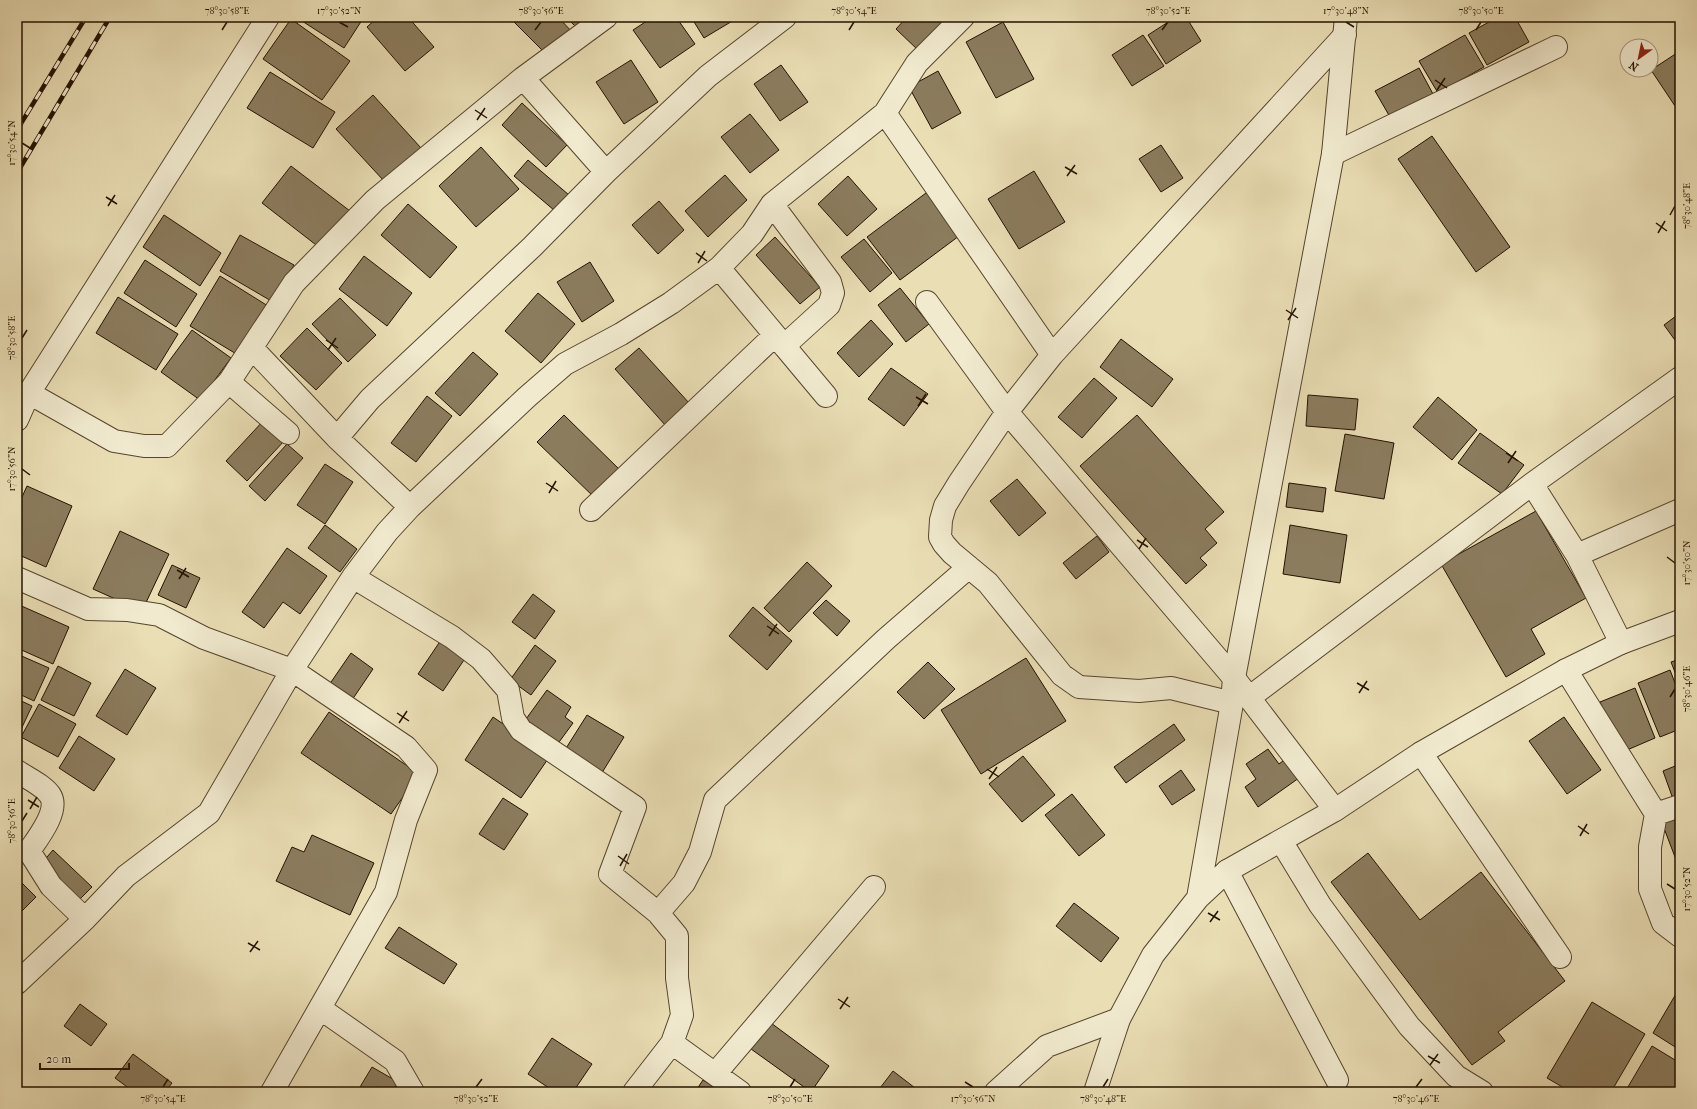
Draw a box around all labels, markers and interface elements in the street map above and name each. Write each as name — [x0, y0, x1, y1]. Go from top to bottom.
text: 78°30'58"E — [205, 5, 249, 17]
text: 17°30'52"N — [317, 5, 362, 17]
text: 78°30'56"E — [519, 5, 564, 17]
text: 78°30'54"E — [831, 5, 877, 17]
text: 78°30'52"E — [1146, 5, 1190, 17]
text: 17°30'48"N — [1323, 5, 1370, 17]
text: 78°30'50"E — [1458, 5, 1504, 17]
north arrow — [1619, 38, 1659, 78]
text: N — [1626, 58, 1641, 74]
text: 17°30'54"N — [6, 120, 18, 166]
text: 78°30'48"E — [1681, 183, 1693, 229]
text: 78°30'58"E — [6, 316, 18, 360]
text: 17°30'56"N — [6, 446, 18, 492]
text: 17°30'50"N — [1681, 540, 1693, 586]
text: 78°30'46"E — [1681, 666, 1693, 712]
text: 78°30'56"E — [6, 799, 18, 844]
text: 17°30'52"N — [1681, 866, 1693, 911]
scale bar — [40, 1045, 129, 1071]
text: 20 m — [46, 1052, 71, 1066]
text: 78°30'54"E — [140, 1093, 186, 1105]
text: 78°30'52"E — [454, 1093, 498, 1105]
text: 78°30'50"E — [767, 1093, 813, 1105]
text: 17°30'56"N — [950, 1093, 996, 1105]
text: 78°30'48"E — [1080, 1093, 1126, 1105]
text: 78°30'46"E — [1393, 1093, 1439, 1105]

